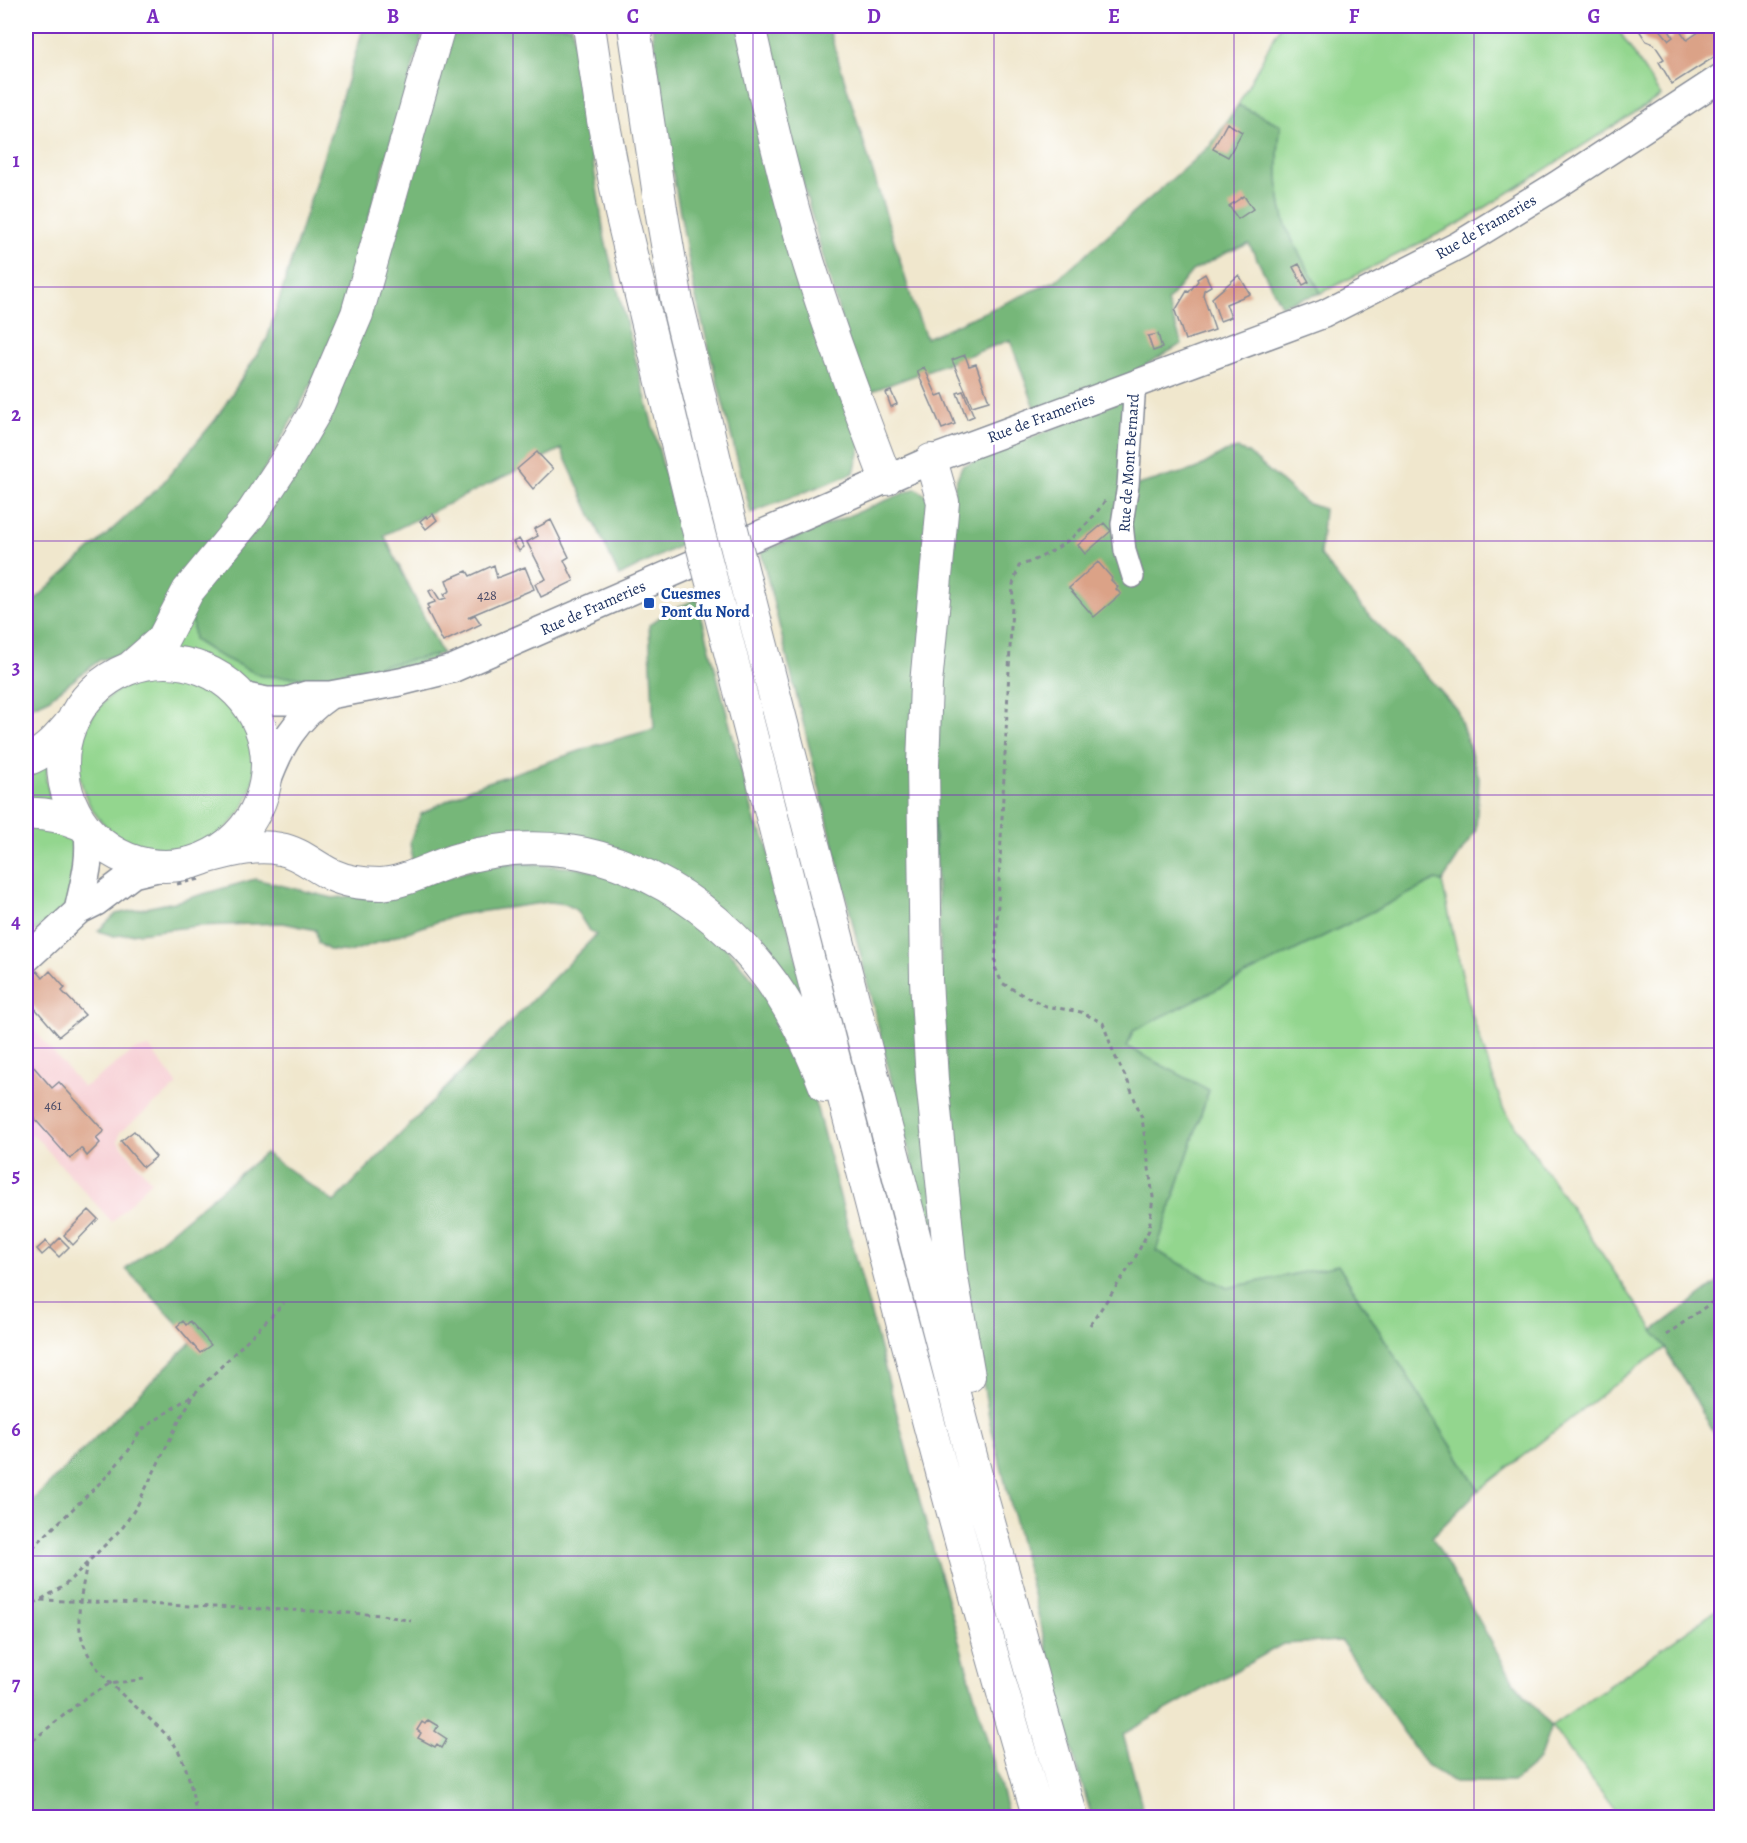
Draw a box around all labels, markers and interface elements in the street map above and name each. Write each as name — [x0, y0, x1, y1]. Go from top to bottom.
text: A — [146, 3, 160, 30]
text: B — [387, 3, 399, 30]
text: C — [627, 3, 639, 30]
text: D — [867, 3, 881, 30]
text: E — [1108, 3, 1120, 30]
text: F — [1349, 3, 1360, 30]
text: G — [1587, 3, 1601, 30]
text: 1 — [12, 147, 20, 174]
street label: Rue de Frameries — [1431, 189, 1541, 265]
street label: Rue de Frameries — [984, 387, 1098, 449]
street label: Rue de Mont Bernard — [1113, 392, 1145, 533]
text: 2 — [11, 401, 21, 428]
street label: Rue de Frameries — [537, 575, 649, 641]
place label: Cuesmes Pont du Nord — [661, 583, 750, 623]
house number: 428 — [477, 586, 497, 605]
marker: Cuesmes Pont du Nord — [642, 596, 656, 610]
text: 3 — [12, 654, 20, 681]
text: 4 — [11, 908, 21, 935]
house number: 461 — [44, 1096, 62, 1115]
text: 5 — [12, 1162, 20, 1189]
text: 6 — [11, 1416, 21, 1443]
text: 7 — [12, 1670, 21, 1697]

